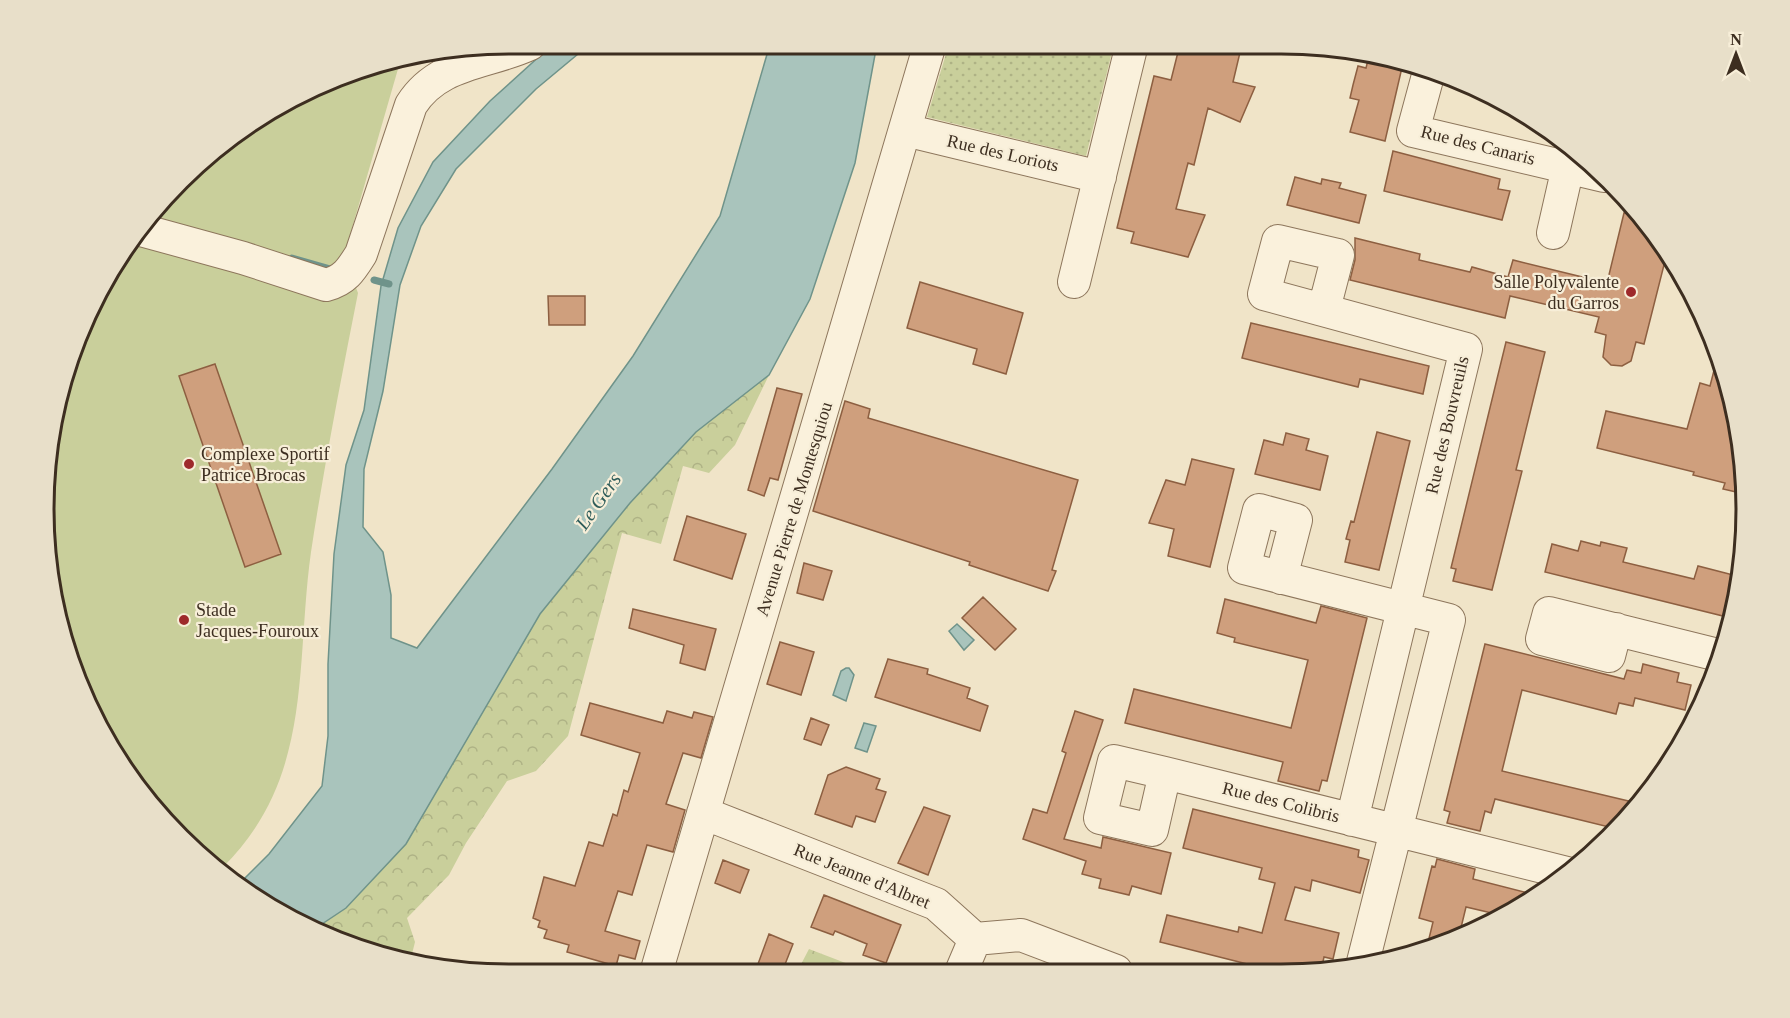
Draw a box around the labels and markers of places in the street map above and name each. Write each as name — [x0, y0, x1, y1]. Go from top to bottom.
place label: Salle Polyvalente du Garros — [1494, 272, 1619, 313]
marker: Salle Polyvalente du Garros — [1624, 285, 1638, 299]
place label: Complexe Sportif Patrice Brocas — [201, 444, 330, 485]
marker: Complexe Sportif Patrice Brocas — [182, 457, 196, 471]
place label: Stade Jacques-Fouroux — [196, 600, 319, 641]
marker: Stade Jacques-Fouroux — [177, 613, 191, 627]

